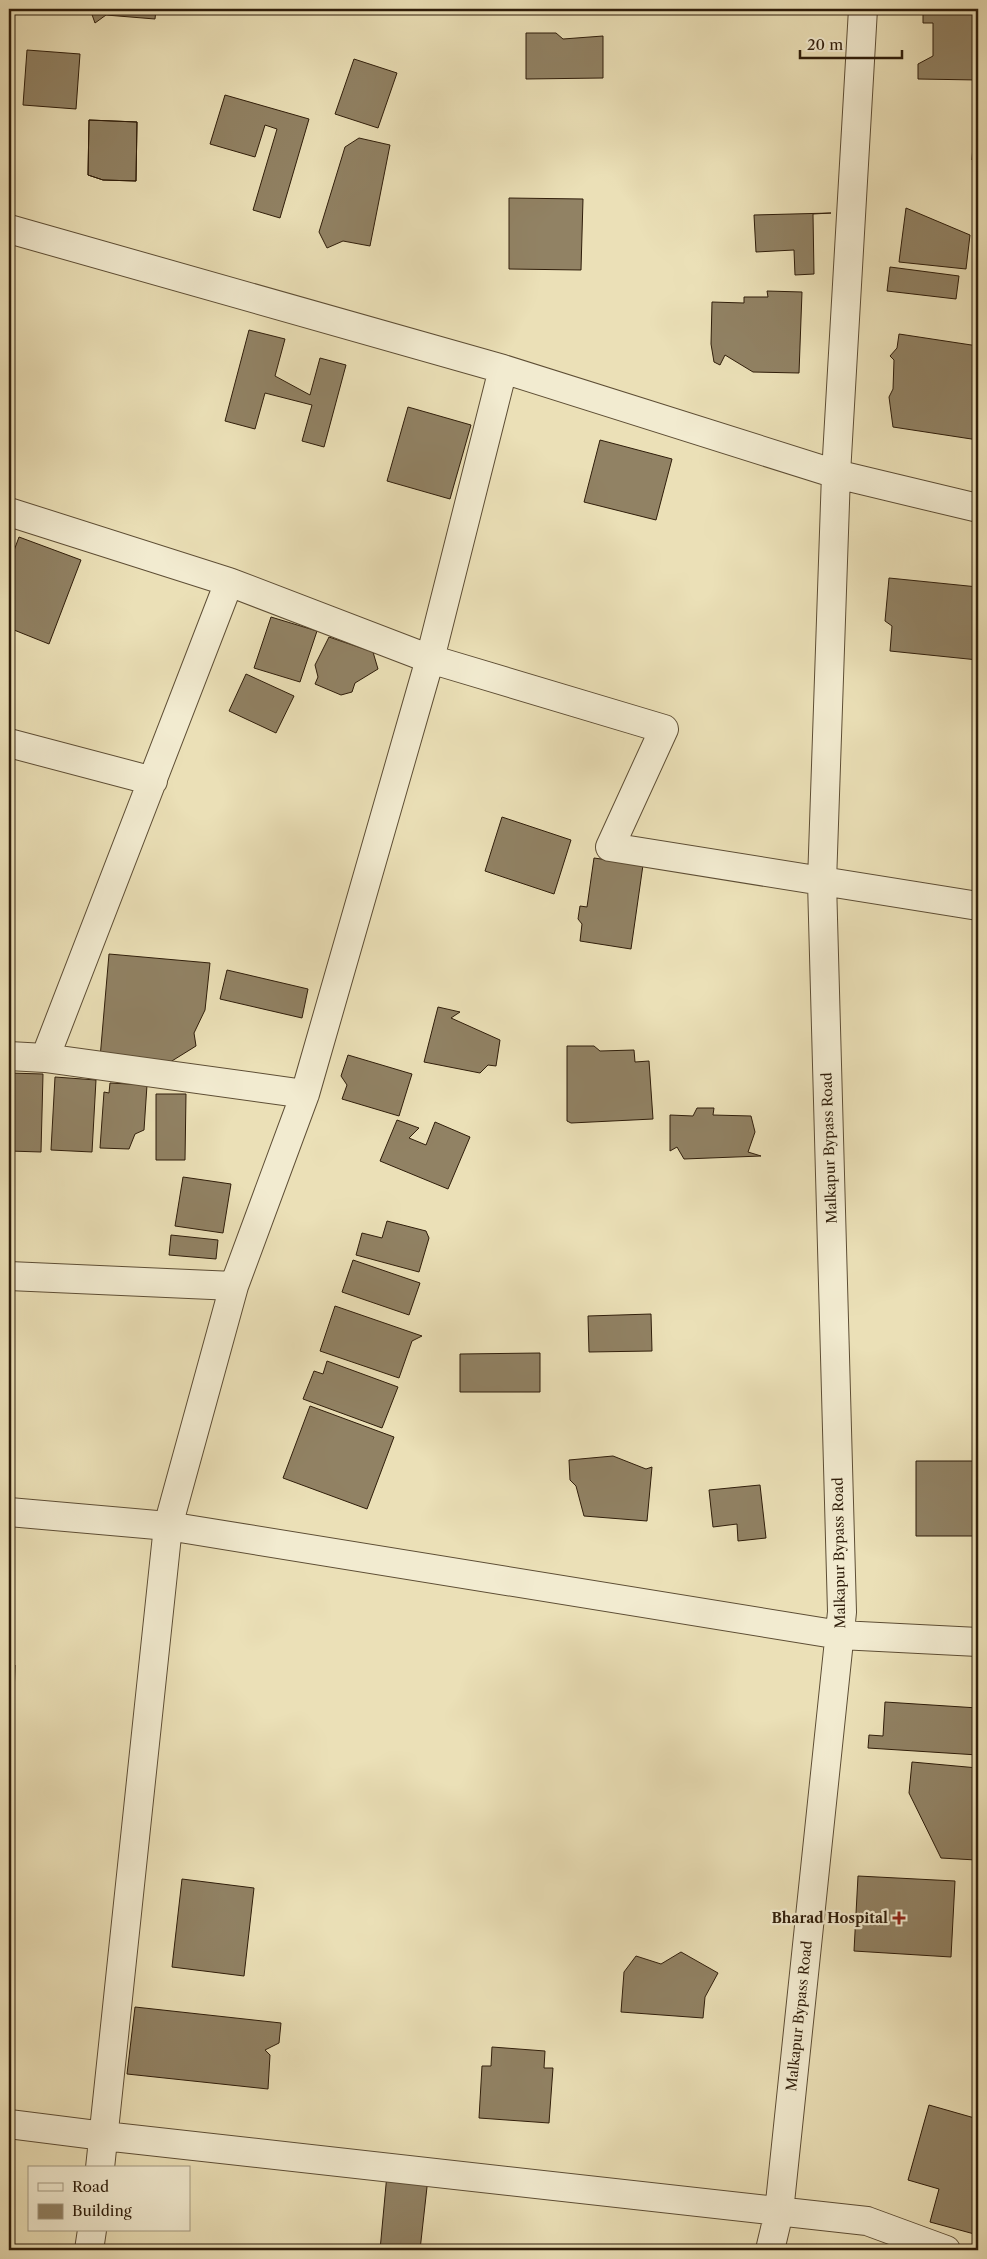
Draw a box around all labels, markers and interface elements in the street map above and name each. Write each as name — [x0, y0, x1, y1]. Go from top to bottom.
scale bar — [800, 28, 902, 60]
text: 20 m — [807, 35, 843, 54]
street label: Malkapur Bypass Road — [817, 1072, 841, 1224]
street label: Malkapur Bypass Road — [829, 1477, 849, 1629]
place label: Bharad Hospital — [771, 1909, 888, 1927]
marker: Bharad Hospital — [892, 1911, 906, 1925]
street label: Malkapur Bypass Road — [782, 1939, 816, 2092]
legend — [28, 2166, 190, 2232]
text: Road — [72, 2177, 109, 2196]
text: Building — [72, 2201, 132, 2220]

